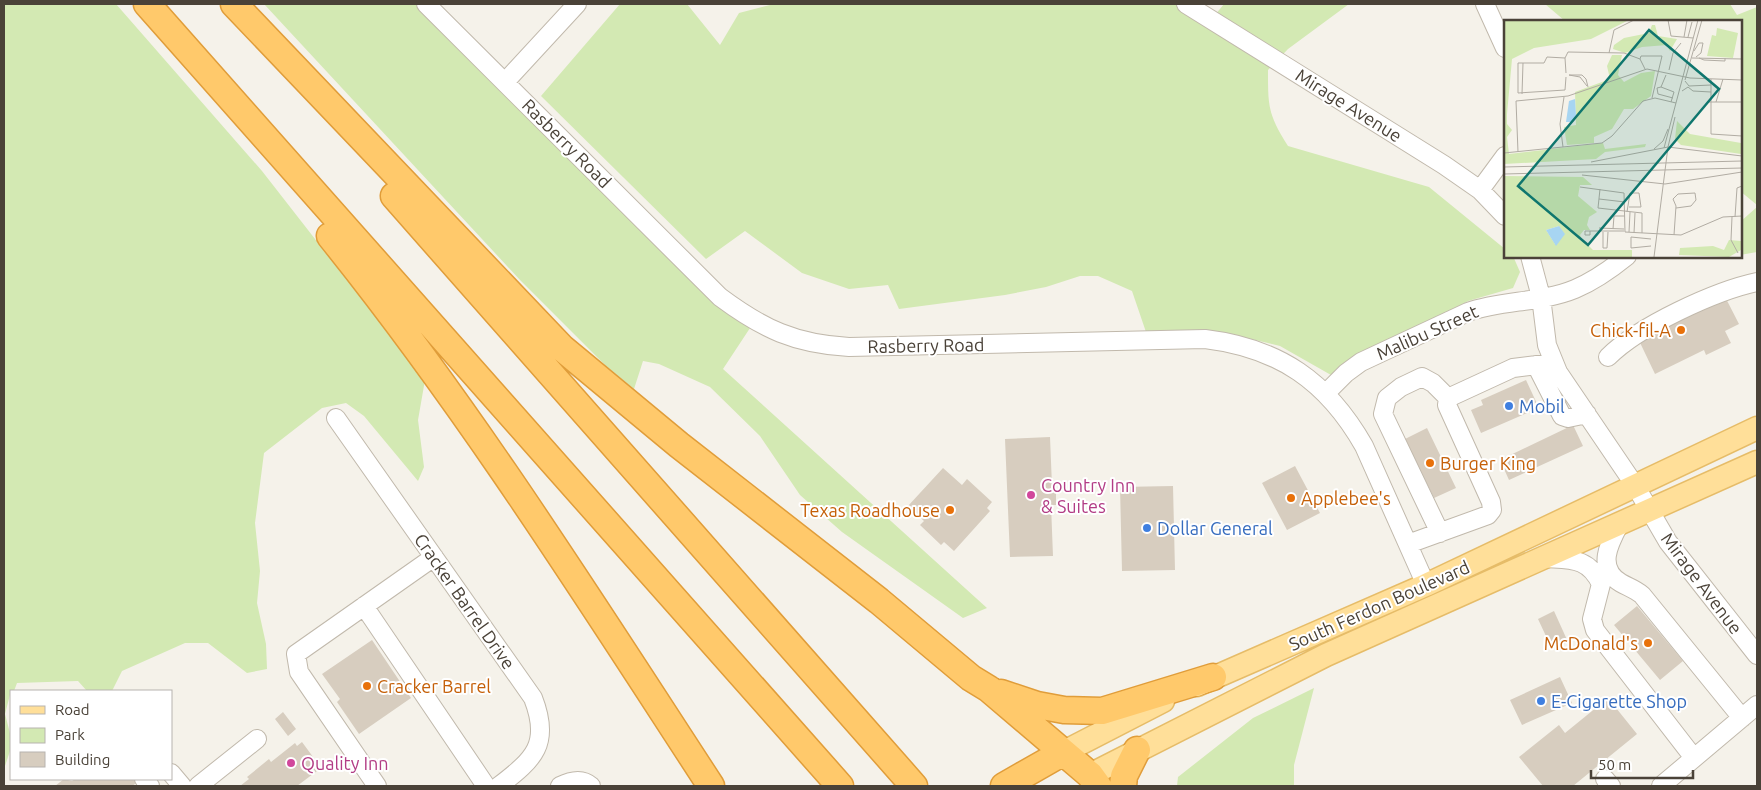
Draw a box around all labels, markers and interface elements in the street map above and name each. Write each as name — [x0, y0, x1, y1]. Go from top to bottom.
inset map — [1504, 20, 1741, 258]
street label: Mirage Avenue — [1292, 64, 1406, 146]
street label: Rasberry Road — [519, 95, 615, 191]
street label: Malibu Street — [1373, 301, 1481, 363]
place label: Chick-fil-A — [1590, 320, 1671, 340]
marker: Chick-fil-A — [1675, 324, 1687, 336]
street label: Rasberry Road — [867, 334, 985, 356]
place label: Mobil — [1519, 396, 1565, 416]
marker: Mobil — [1503, 400, 1515, 412]
place label: Burger King — [1440, 453, 1536, 473]
marker: Burger King — [1424, 457, 1436, 469]
place label: Country Inn & Suites — [1041, 475, 1135, 516]
place label: Applebee's — [1301, 488, 1391, 508]
marker: Country Inn & Suites — [1025, 489, 1037, 501]
marker: Applebee's — [1285, 492, 1297, 504]
place label: Texas Roadhouse — [800, 500, 940, 520]
marker: Texas Roadhouse — [944, 504, 956, 516]
place label: Dollar General — [1157, 518, 1273, 538]
marker: Dollar General — [1141, 522, 1153, 534]
street label: Cracker Barrel Drive — [411, 529, 519, 673]
street label: Mirage Avenue — [1658, 529, 1746, 637]
street label: South Ferdon Boulevard — [1286, 556, 1472, 654]
place label: McDonald's — [1544, 633, 1638, 653]
marker: McDonald's — [1642, 637, 1654, 649]
place label: Cracker Barrel — [377, 676, 491, 696]
marker: Cracker Barrel — [361, 680, 373, 692]
legend — [10, 690, 172, 780]
place label: E-Cigarette Shop — [1551, 691, 1687, 711]
marker: E-Cigarette Shop — [1535, 695, 1547, 707]
text: Road — [55, 701, 90, 718]
text: Park — [55, 726, 85, 743]
scale bar — [1591, 748, 1694, 780]
text: Building — [55, 751, 110, 768]
place label: Quality Inn — [301, 753, 389, 774]
text: 50 m — [1598, 756, 1631, 773]
marker: Quality Inn — [285, 757, 297, 769]

